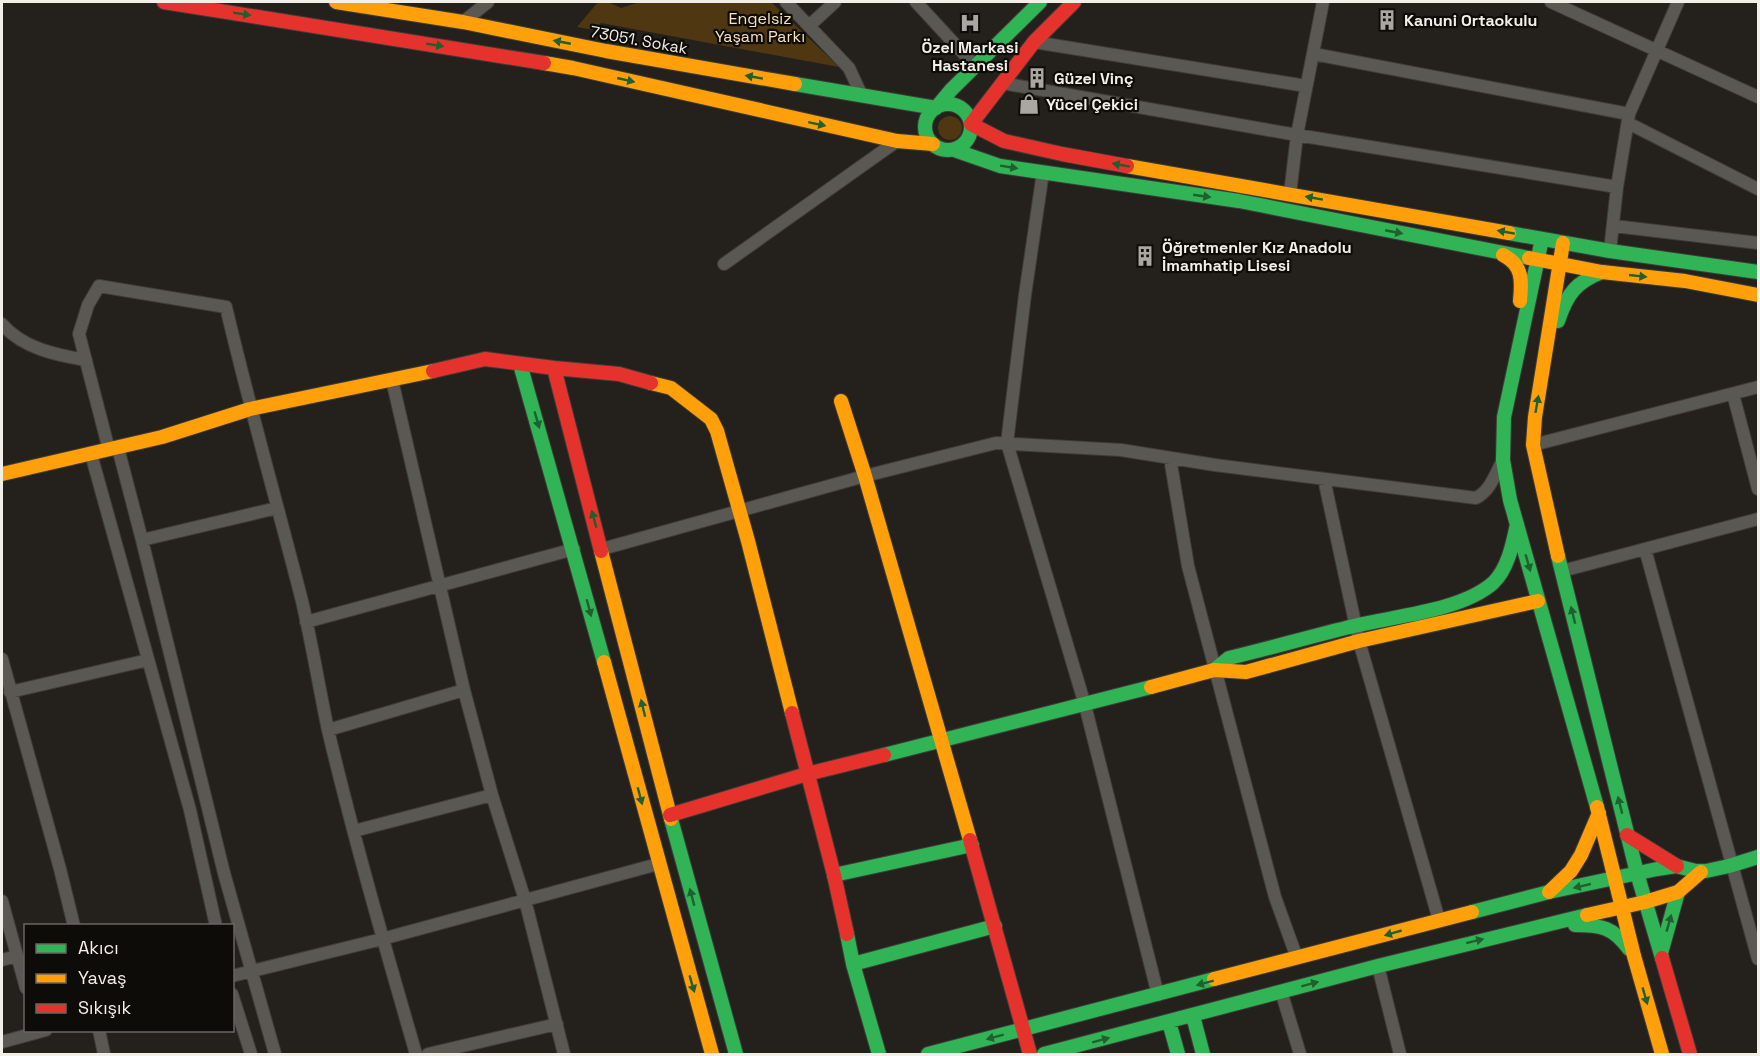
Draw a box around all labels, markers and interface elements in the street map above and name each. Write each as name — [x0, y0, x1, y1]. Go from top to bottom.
park label: Engelsiz Yaşam Parkı — [715, 8, 805, 47]
building icon: Kanuni Ortaokulu — [1375, 8, 1399, 32]
one-way arrow — [233, 10, 252, 19]
place label: Kanuni Ortaokulu — [1404, 10, 1537, 31]
hospital icon: Özel Markasi Hastanesi — [958, 11, 982, 35]
street label: 73051. Sokak — [589, 21, 690, 59]
one-way arrow — [553, 37, 572, 46]
place label: Özel Markasi Hastanesi — [922, 37, 1018, 76]
one-way arrow — [425, 40, 444, 49]
building icon: Güzel Vinç — [1025, 66, 1049, 90]
place label: Güzel Vinç — [1054, 68, 1133, 89]
one-way arrow — [745, 72, 764, 81]
one-way arrow — [617, 76, 636, 86]
shop icon: Yücel Çekici — [1017, 92, 1041, 116]
place label: Yücel Çekici — [1046, 94, 1138, 115]
one-way arrow — [807, 120, 826, 129]
one-way arrow — [1112, 160, 1131, 169]
one-way arrow — [1000, 163, 1019, 172]
one-way arrow — [1193, 191, 1212, 200]
one-way arrow — [1304, 193, 1323, 202]
one-way arrow — [1384, 228, 1403, 237]
one-way arrow — [1496, 228, 1515, 237]
place label: Öğretmenler Kız Anadolu İmamhatip Lisesi — [1162, 237, 1352, 276]
building icon: Öğretmenler Kız Anadolu İmamhatip Lisesi — [1133, 244, 1157, 268]
one-way arrow — [1629, 271, 1648, 281]
one-way arrow — [1533, 395, 1542, 414]
one-way arrow — [533, 411, 542, 429]
one-way arrow — [589, 510, 598, 528]
one-way arrow — [1524, 554, 1533, 572]
one-way arrow — [585, 599, 595, 617]
one-way arrow — [1568, 606, 1578, 625]
one-way arrow — [637, 699, 647, 717]
one-way arrow — [635, 787, 645, 806]
one-way arrow — [1614, 796, 1624, 814]
one-way arrow — [1573, 881, 1591, 891]
one-way arrow — [687, 888, 697, 906]
one-way arrow — [1665, 914, 1674, 932]
legend — [24, 924, 234, 1032]
one-way arrow — [1384, 929, 1402, 938]
text: Akıcı — [78, 936, 119, 959]
one-way arrow — [1466, 936, 1484, 946]
text: Yavaş — [78, 966, 127, 989]
one-way arrow — [688, 975, 697, 993]
one-way arrow — [1195, 978, 1214, 988]
one-way arrow — [1301, 978, 1319, 988]
one-way arrow — [1641, 987, 1650, 1005]
text: Sıkışık — [78, 996, 131, 1019]
one-way arrow — [986, 1032, 1005, 1042]
one-way arrow — [1092, 1034, 1110, 1044]

